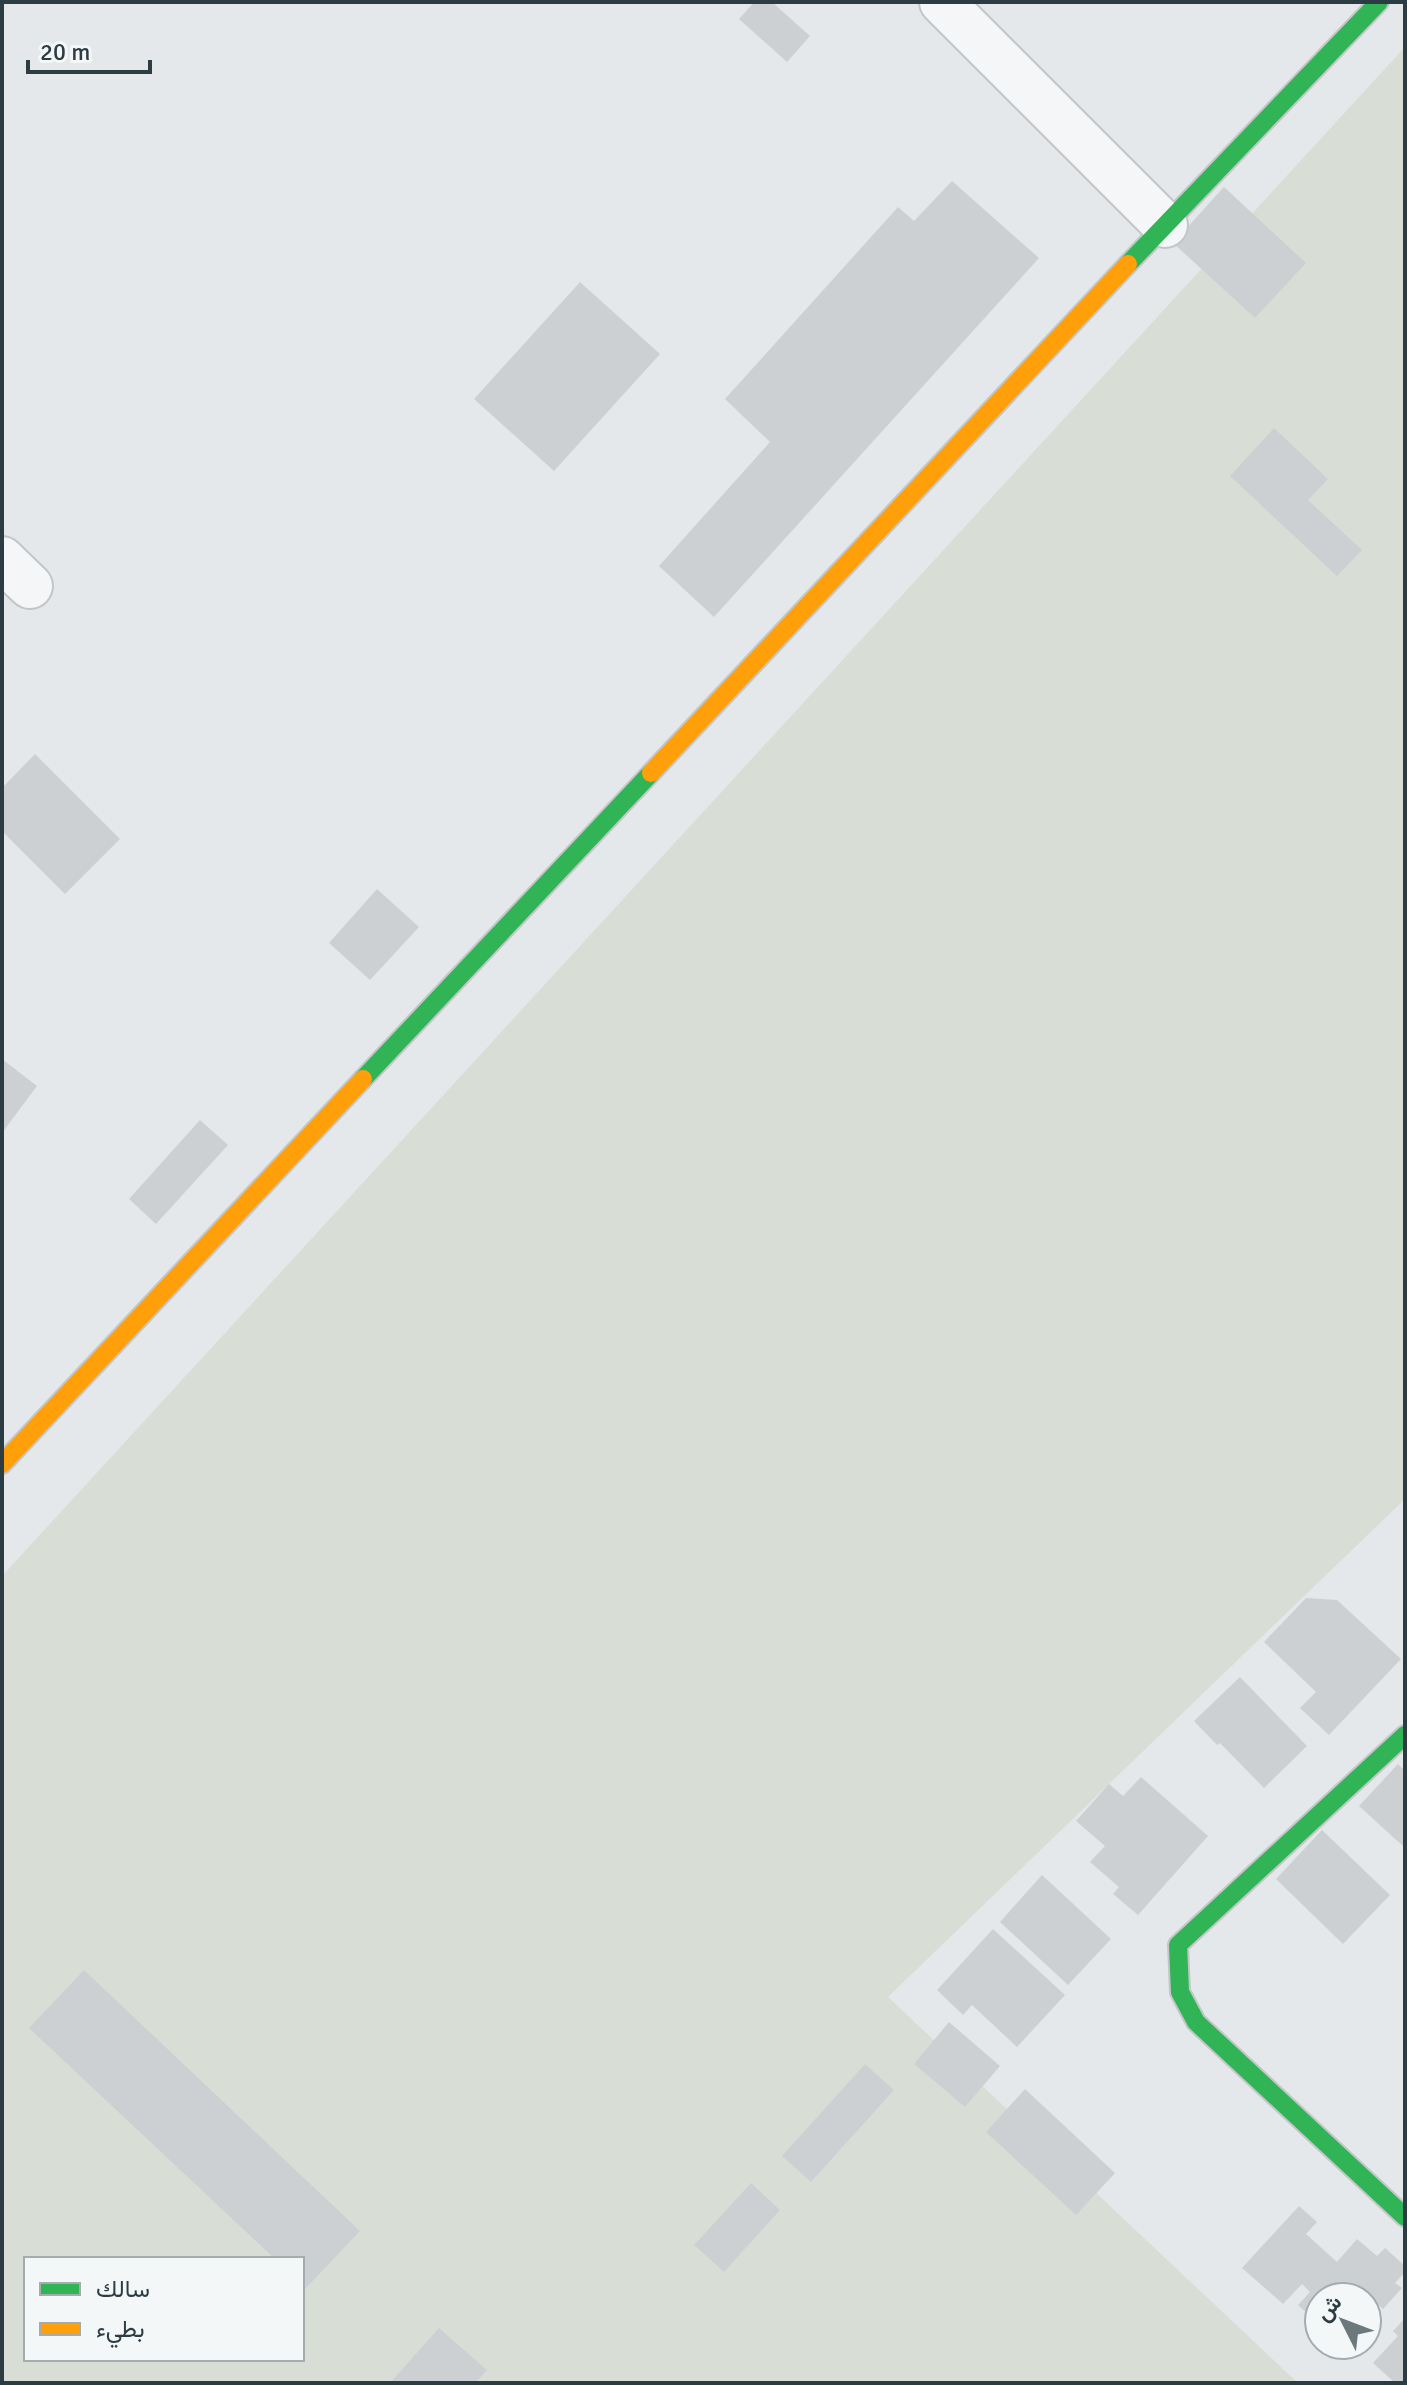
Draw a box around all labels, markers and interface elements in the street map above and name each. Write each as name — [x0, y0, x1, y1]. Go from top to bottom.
scale bar — [28, 24, 150, 74]
text: 20 m — [40, 37, 90, 67]
legend — [24, 2257, 304, 2361]
text: سالك — [96, 2274, 150, 2304]
north arrow — [1303, 2281, 1383, 2361]
text: ش — [1310, 2289, 1347, 2327]
text: بطيء — [96, 2314, 145, 2348]

